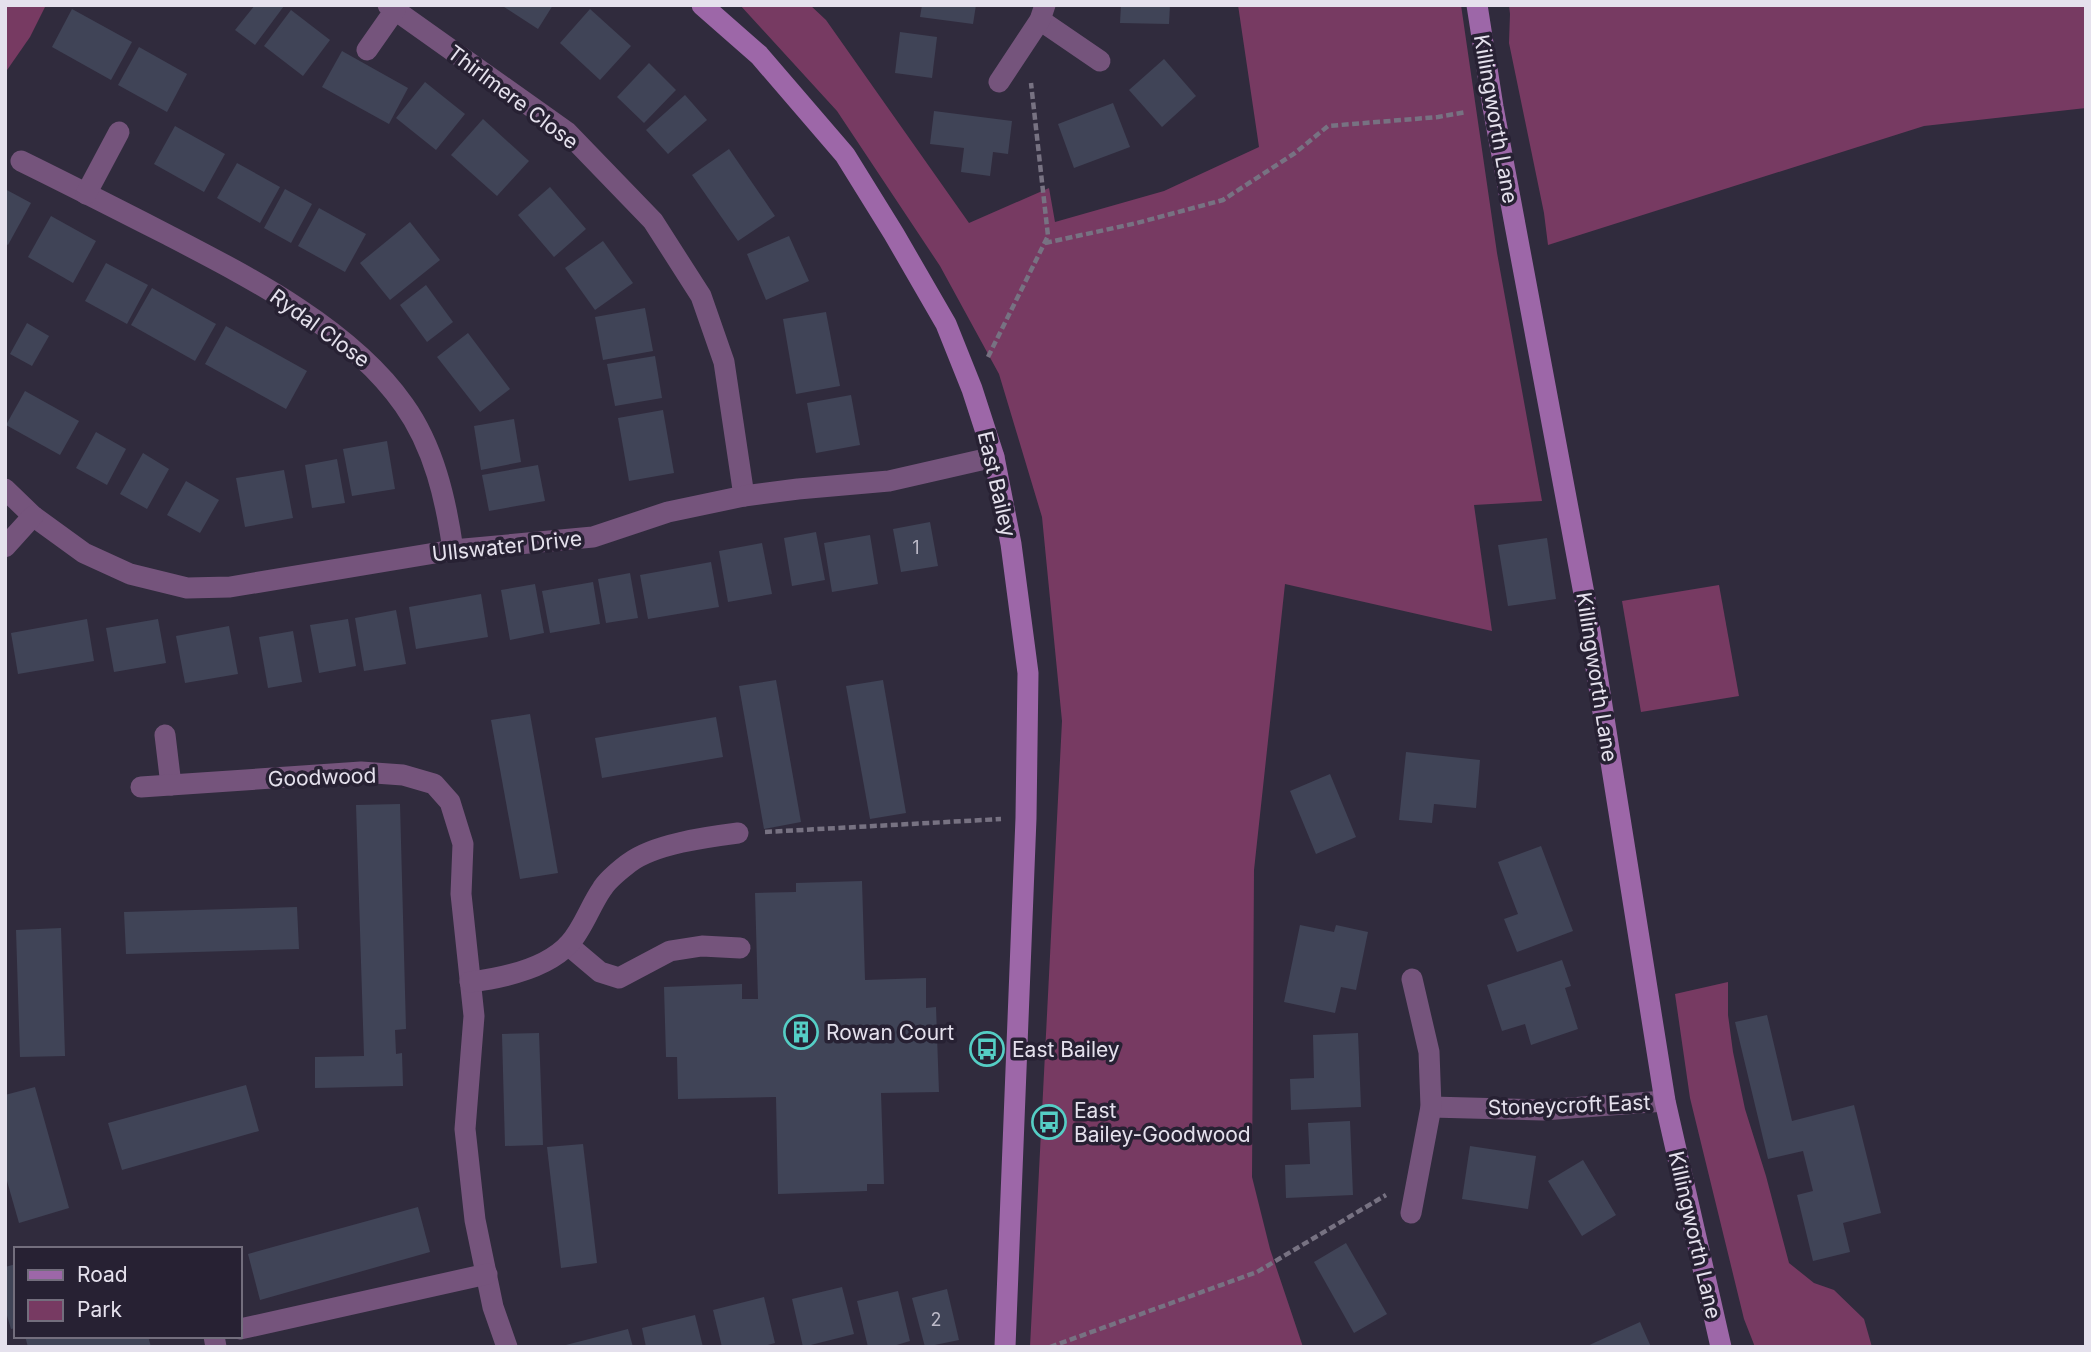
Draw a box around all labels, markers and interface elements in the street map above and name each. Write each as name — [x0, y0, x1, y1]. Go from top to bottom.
street label: Killingworth Lane — [1469, 33, 1523, 205]
street label: Thirlmere Close — [443, 40, 583, 154]
street label: Rydal Close — [265, 284, 375, 372]
street label: East Bailey — [973, 429, 1021, 539]
street label: Ullswater Drive — [431, 526, 583, 566]
house number: 1 — [912, 537, 920, 558]
street label: Killingworth Lane — [1571, 590, 1623, 764]
street label: Goodwood — [267, 763, 377, 791]
building icon: Rowan Court — [782, 1013, 820, 1051]
place label: Rowan Court — [826, 1020, 954, 1045]
bus stop icon: East Bailey — [968, 1030, 1006, 1068]
place label: East Bailey — [1012, 1037, 1120, 1062]
street label: Stoneycroft East — [1487, 1090, 1651, 1120]
place label: East Bailey-Goodwood — [1074, 1098, 1251, 1147]
bus stop icon: East Bailey-Goodwood — [1030, 1103, 1068, 1141]
street label: Killingworth Lane — [1664, 1149, 1726, 1321]
legend — [14, 1247, 242, 1338]
text: Road — [77, 1262, 128, 1287]
text: Park — [77, 1297, 122, 1322]
house number: 2 — [931, 1309, 941, 1330]

